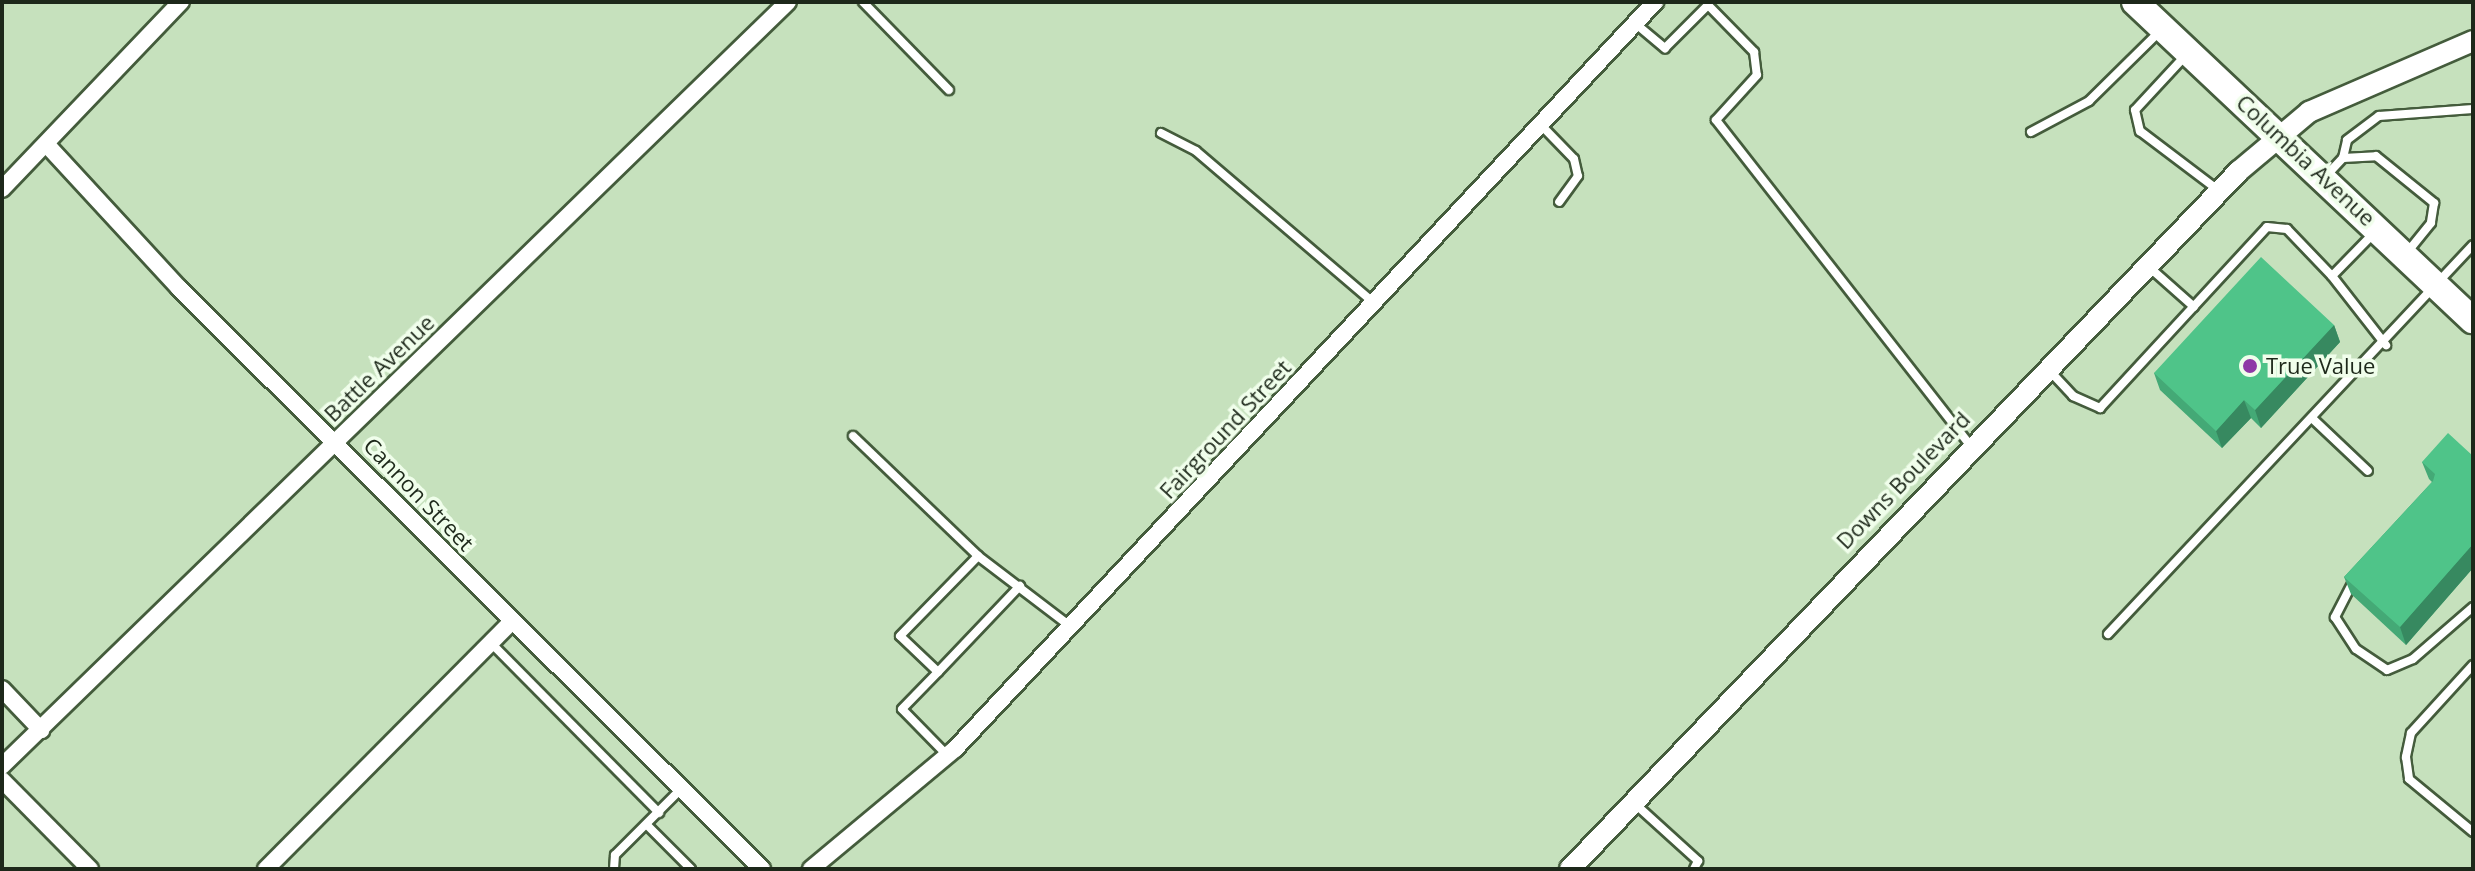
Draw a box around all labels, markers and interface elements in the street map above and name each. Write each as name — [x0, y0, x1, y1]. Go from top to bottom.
street label: Columbia Avenue — [2231, 89, 2381, 231]
street label: Battle Avenue — [319, 309, 439, 427]
place label: True Value — [2266, 353, 2375, 379]
street label: Fairground Street — [1154, 354, 1296, 504]
marker: True Value — [2241, 357, 2259, 375]
street label: Downs Boulevard — [1831, 406, 1975, 554]
street label: Cannon Street — [358, 432, 480, 556]

